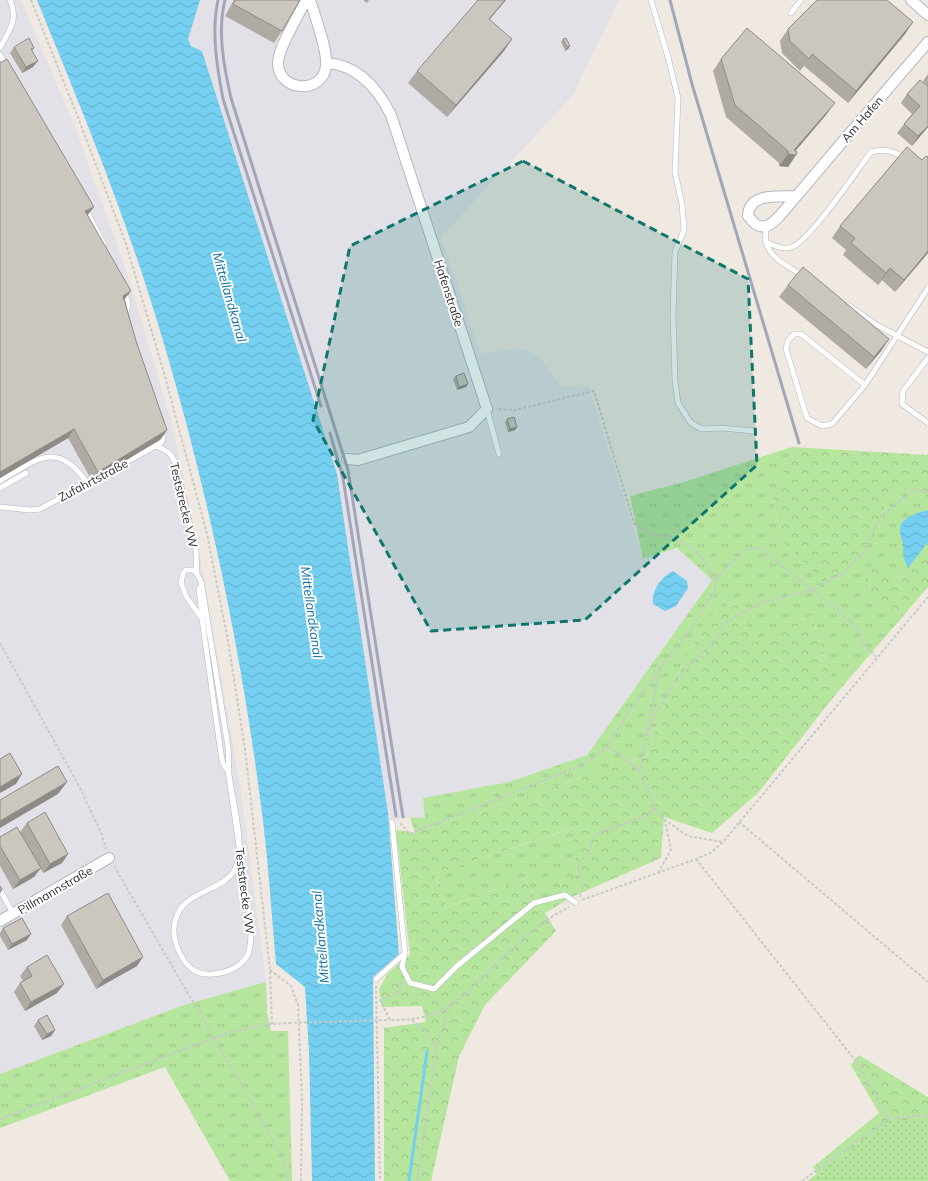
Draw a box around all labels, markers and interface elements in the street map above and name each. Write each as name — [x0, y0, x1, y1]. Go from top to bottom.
street label: Am Hafen — [838, 93, 886, 145]
water label: Mittellandkanal — [210, 250, 251, 345]
street label: Hafenstraße — [431, 258, 467, 328]
street label: Zufahrtstraße — [56, 455, 130, 505]
street label: Teststrecke VW — [167, 461, 201, 549]
water label: Mittellandkanal — [298, 565, 326, 660]
street label: Teststrecke VW — [232, 847, 258, 935]
street label: Pillmannstraße — [15, 863, 95, 917]
water label: Mittellandkanal — [308, 889, 332, 984]

